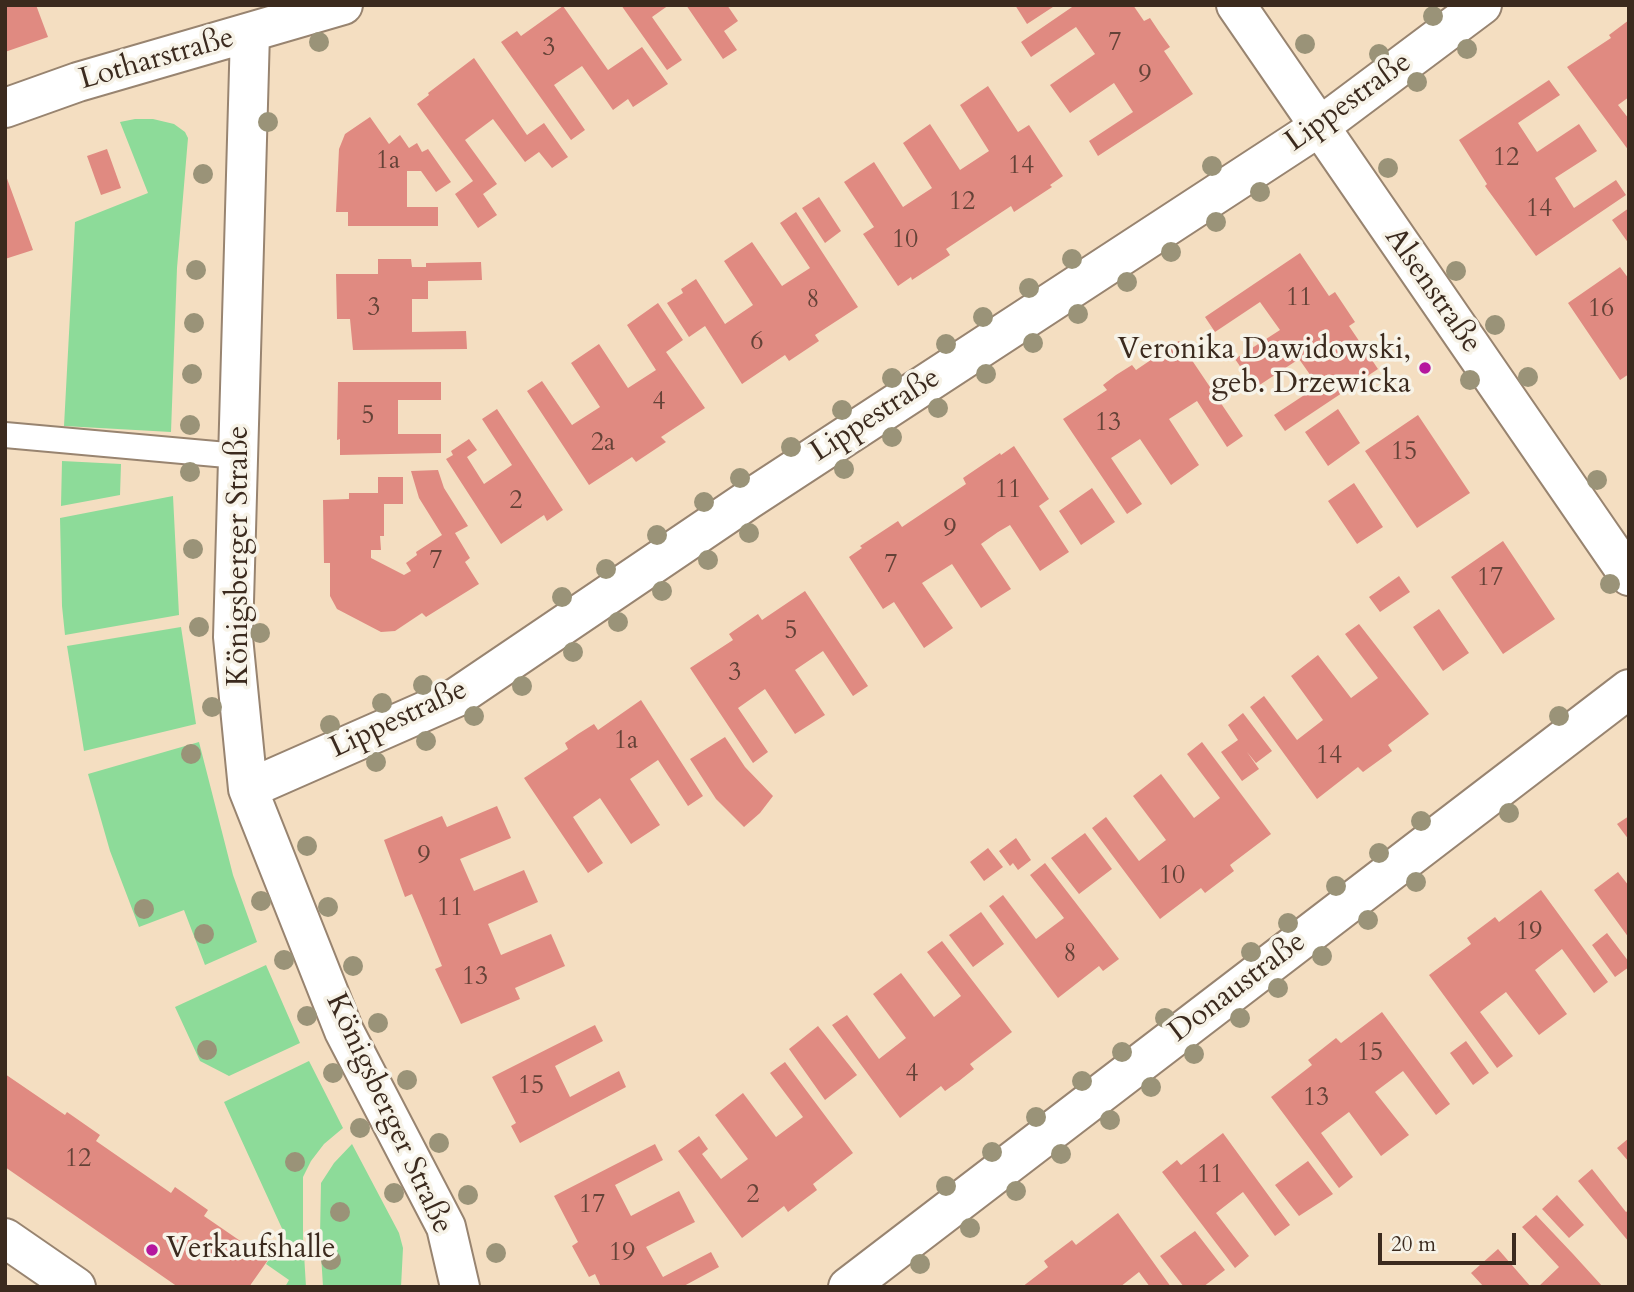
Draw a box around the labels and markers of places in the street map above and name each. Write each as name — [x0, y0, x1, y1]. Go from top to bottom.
place label: Veronika Dawidowski, geb. Drzewicka — [1117, 333, 1411, 404]
marker: Veronika Dawidowski, geb. Drzewicka — [1417, 360, 1433, 376]
place label: Verkaufshalle — [166, 1232, 336, 1268]
marker: Verkaufshalle — [144, 1242, 160, 1258]

